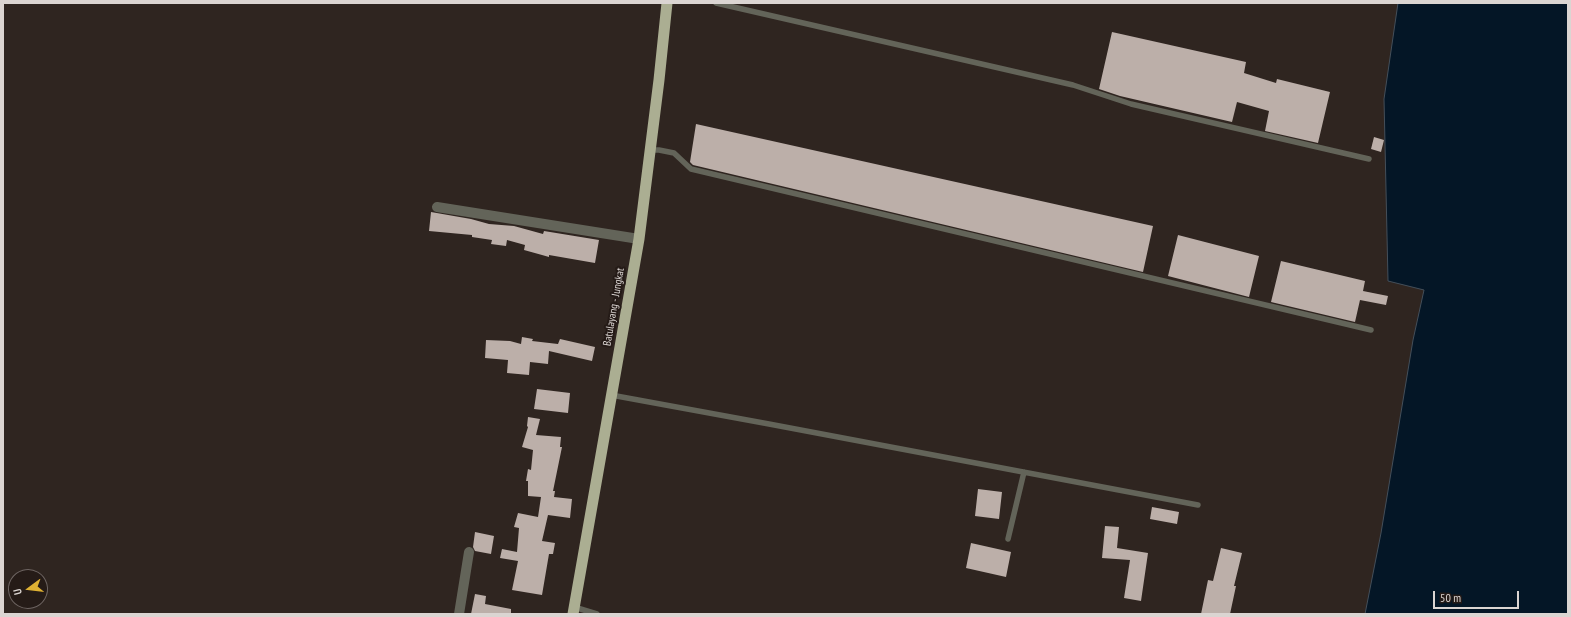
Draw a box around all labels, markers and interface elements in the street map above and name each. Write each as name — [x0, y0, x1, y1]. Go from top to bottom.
street label: Batulayang - Jungkat — [601, 267, 627, 347]
north arrow — [8, 569, 48, 609]
scale bar — [1435, 583, 1521, 609]
text: U — [10, 587, 25, 596]
text: 50 m — [1440, 590, 1461, 605]

